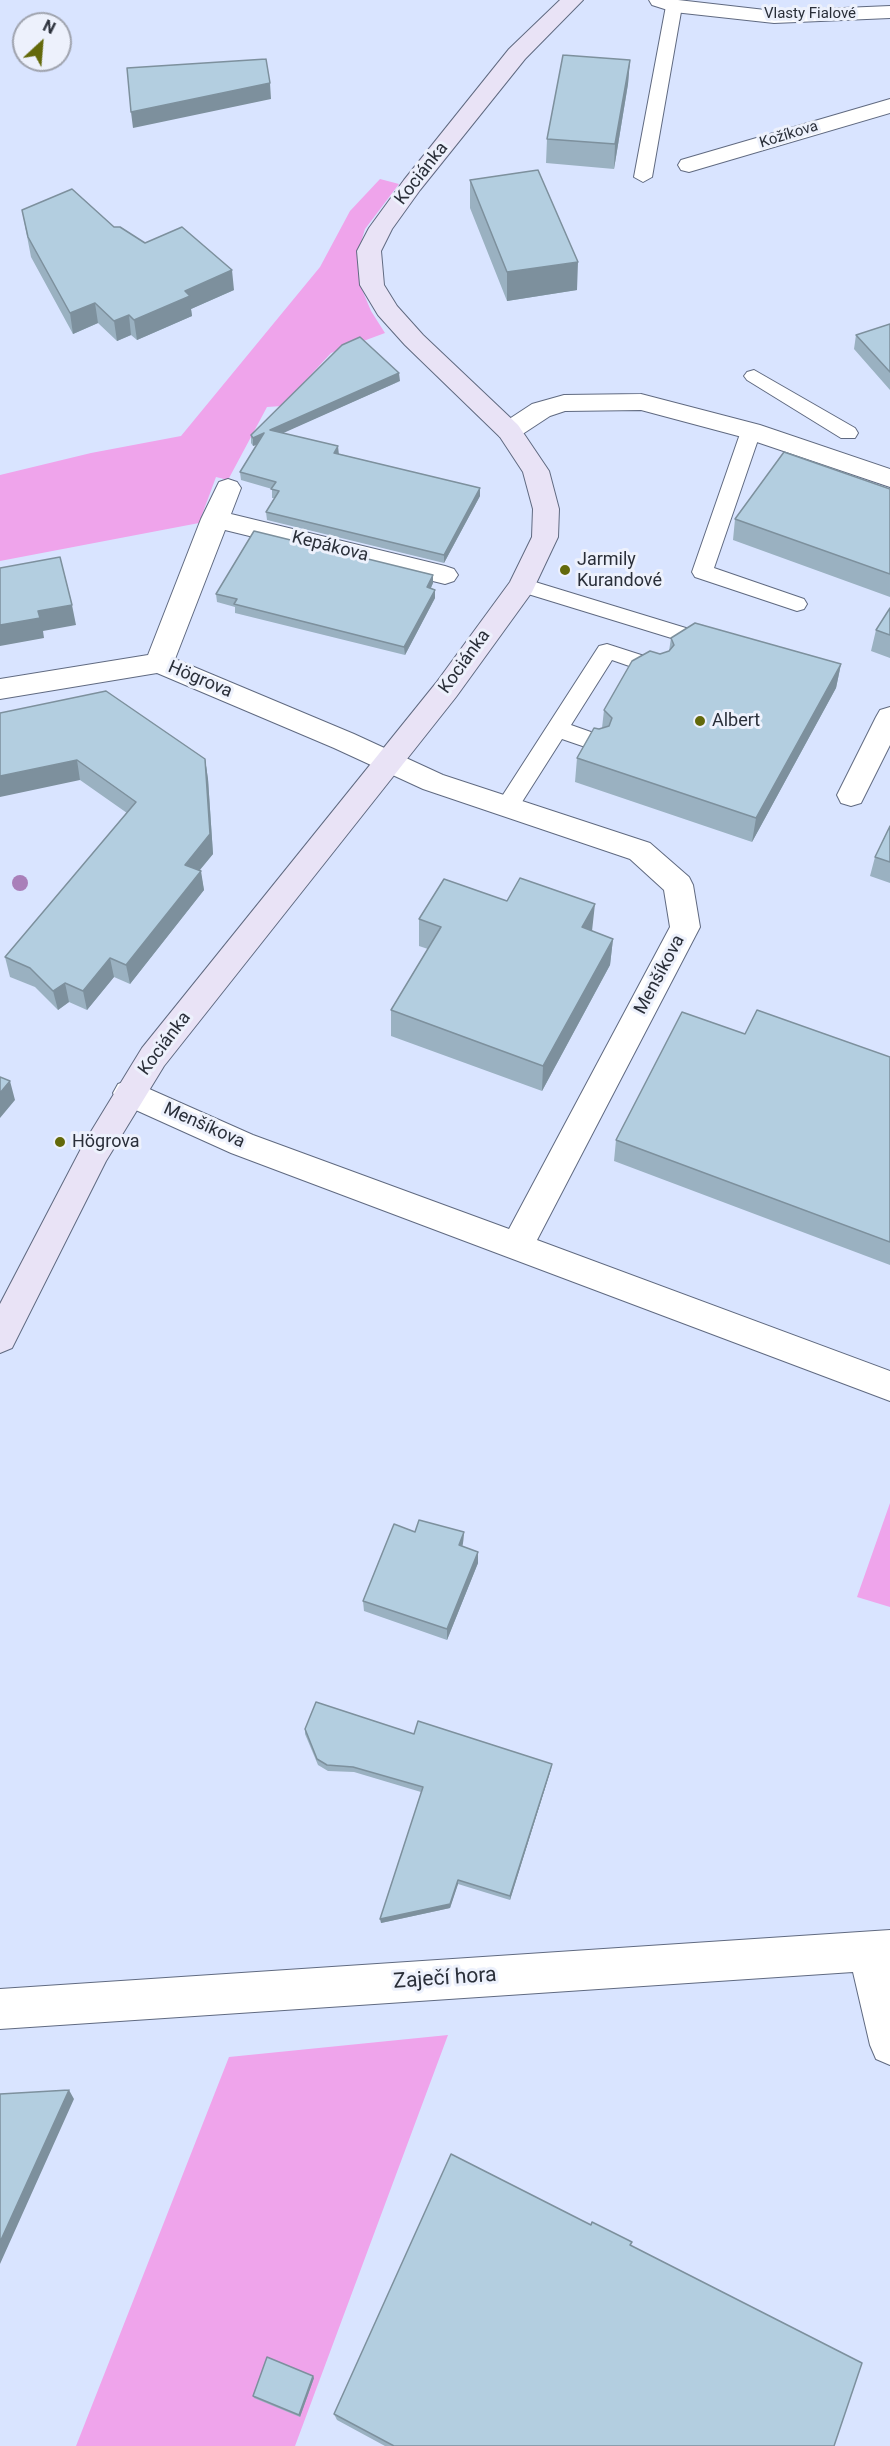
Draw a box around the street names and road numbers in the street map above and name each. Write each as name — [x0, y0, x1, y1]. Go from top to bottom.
street label: Vlasty Fialové — [764, 5, 856, 23]
street label: Kožíkova — [758, 118, 820, 152]
street label: Kociánka — [391, 138, 453, 210]
street label: Kepákova — [289, 527, 371, 567]
street label: Kociánka — [435, 626, 495, 698]
street label: Högrova — [165, 657, 235, 703]
street label: Menšíkova — [630, 932, 690, 1018]
street label: Kociánka — [134, 1008, 196, 1080]
street label: Menšíkova — [160, 1099, 248, 1153]
street label: Zaječí hora — [393, 1963, 497, 1995]

